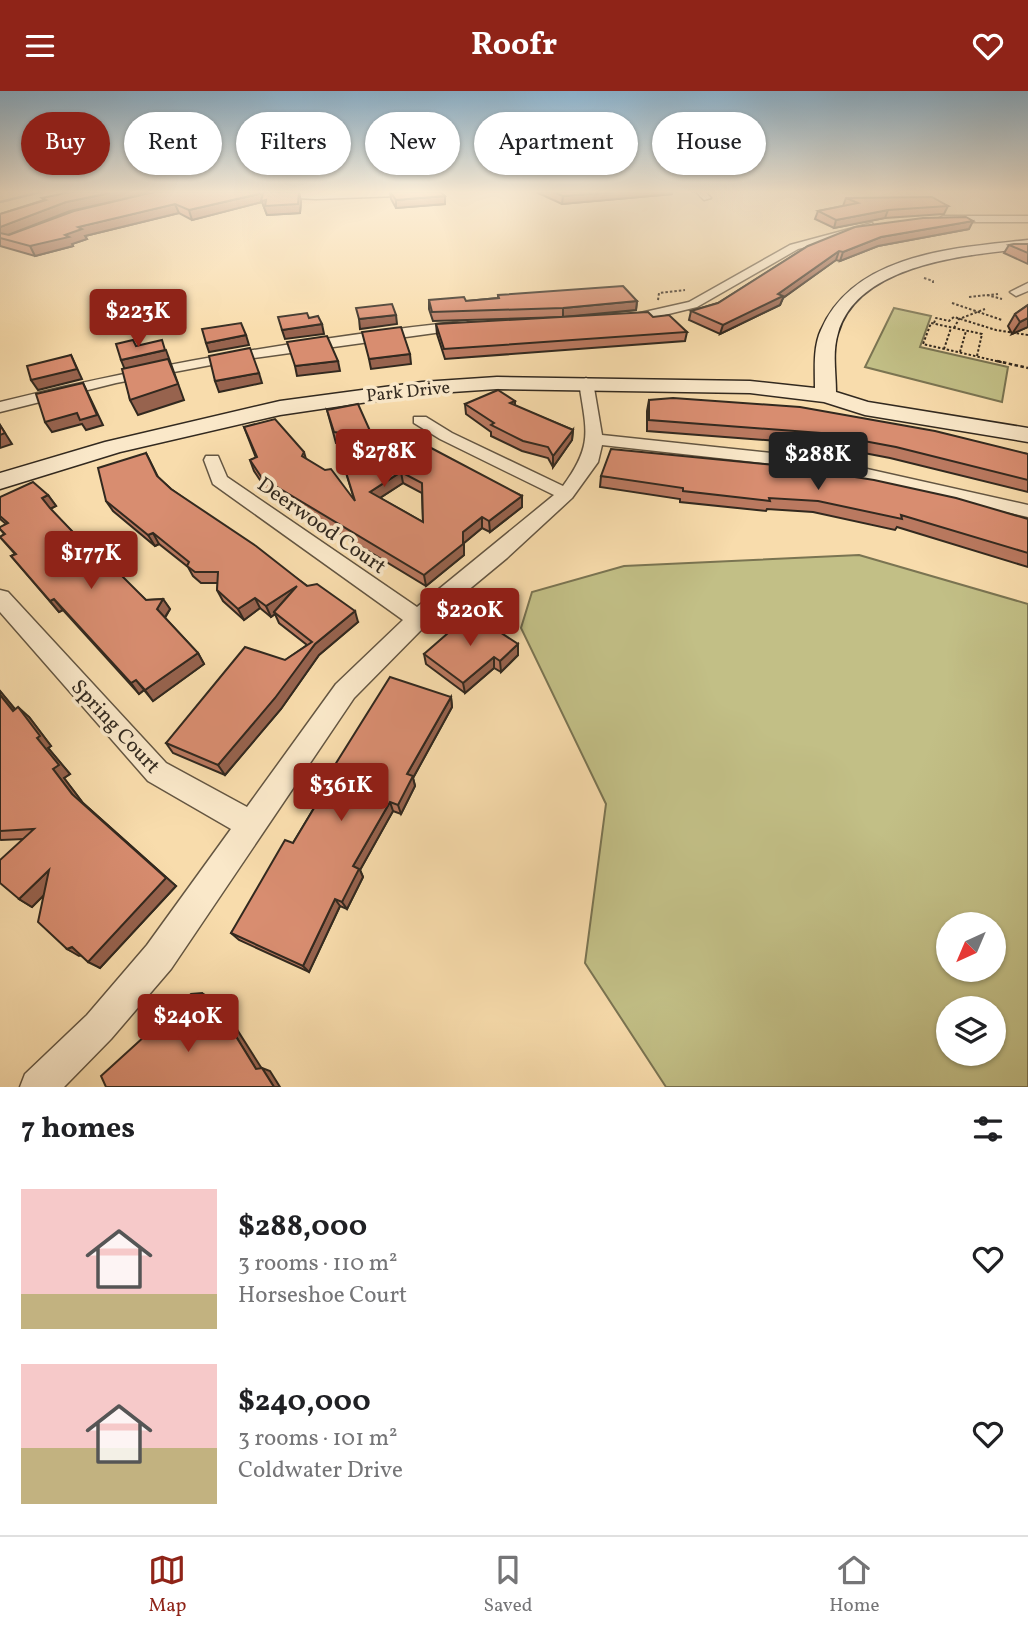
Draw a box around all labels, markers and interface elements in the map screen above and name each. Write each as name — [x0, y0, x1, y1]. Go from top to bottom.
text: Roofr — [471, 24, 557, 68]
icon: menu — [21, 27, 59, 65]
icon: heart — [969, 27, 1007, 65]
chip: Buy — [21, 112, 110, 175]
chip: Rent — [124, 112, 222, 175]
chip: Filters — [236, 112, 351, 175]
chip: New — [365, 112, 460, 175]
chip: Apartment — [474, 112, 638, 175]
chip: House — [652, 112, 766, 175]
pin: $223K — [89, 289, 187, 349]
text: $223K — [106, 296, 170, 328]
street label: Park Drive — [365, 376, 451, 409]
pin: $278K — [335, 429, 433, 489]
pin: $288K — [769, 433, 867, 492]
text: $278K — [352, 436, 416, 468]
text: $288K — [785, 439, 851, 471]
street label: Deerwood Court — [251, 471, 391, 582]
pin: $177K — [42, 531, 140, 591]
text: $177K — [61, 538, 121, 570]
pin: $220K — [421, 589, 519, 648]
text: $220K — [436, 595, 504, 627]
street label: Spring Court — [64, 674, 166, 780]
pin: $361K — [292, 763, 390, 823]
text: $361K — [309, 770, 373, 802]
north arrow — [936, 912, 1006, 982]
map controls — [936, 912, 1006, 1066]
pin: $240K — [139, 995, 237, 1054]
button: layers — [936, 996, 1006, 1066]
text: $240K — [154, 1001, 222, 1033]
text: 7 homes — [21, 1108, 135, 1150]
icon: filters — [969, 1110, 1007, 1148]
text: $288,000 — [238, 1206, 367, 1248]
icon: home — [77, 1217, 161, 1301]
icon: heart — [969, 1240, 1007, 1278]
text: 3 rooms · 110 m² — [238, 1248, 398, 1280]
text: Horseshoe Court — [238, 1280, 407, 1312]
text: $240,000 — [238, 1381, 371, 1423]
icon: home — [77, 1392, 161, 1476]
icon: heart — [969, 1415, 1007, 1453]
text: 3 rooms · 101 m² — [238, 1423, 398, 1455]
text: Coldwater Drive — [238, 1455, 403, 1487]
tab: Map — [148, 1551, 187, 1619]
tab: Saved — [483, 1551, 532, 1619]
tab: Home — [829, 1551, 880, 1619]

